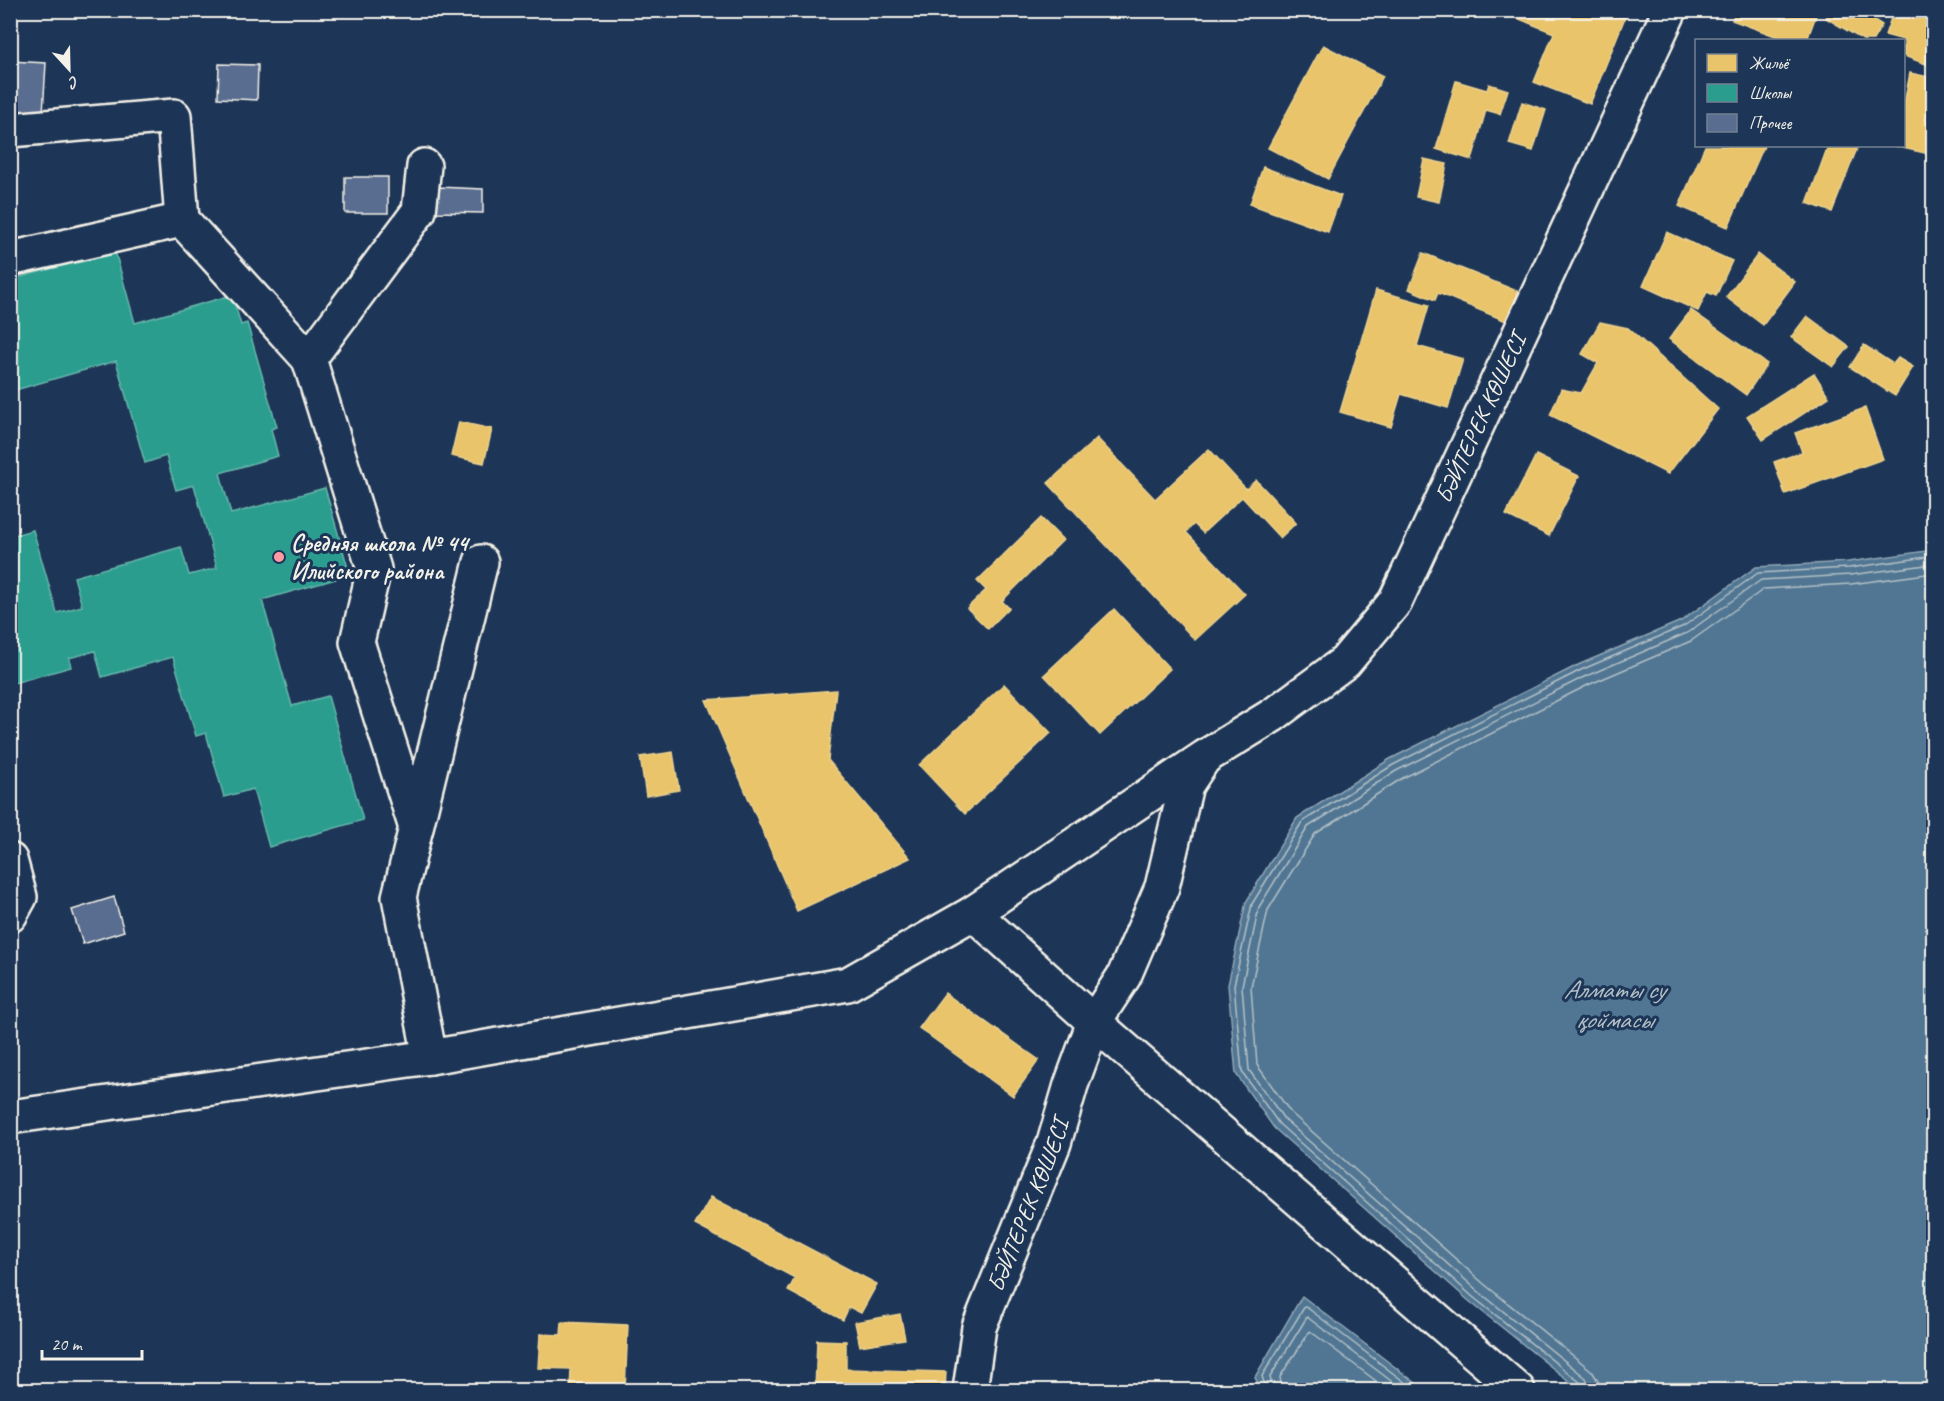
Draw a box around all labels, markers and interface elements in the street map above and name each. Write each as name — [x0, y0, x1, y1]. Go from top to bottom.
north arrow — [39, 39, 99, 99]
legend — [1695, 39, 1905, 147]
text: Жильё — [1749, 52, 1791, 74]
text: С — [65, 71, 82, 94]
text: Школы — [1749, 82, 1793, 104]
text: Прочее — [1749, 112, 1792, 134]
street label: БӘЙТЕРЕК КӨШЕСІ — [1428, 324, 1535, 508]
place label: Средняя школа № 44 Илийского района — [291, 528, 471, 586]
marker: Средняя школа № 44 Илийского района — [272, 550, 286, 564]
water label: Алматы су қоймасы — [1564, 973, 1669, 1036]
street label: БӘЙТЕРЕК КӨШЕСІ — [980, 1110, 1077, 1296]
scale bar — [42, 1323, 142, 1361]
text: 20 m — [51, 1333, 84, 1355]

